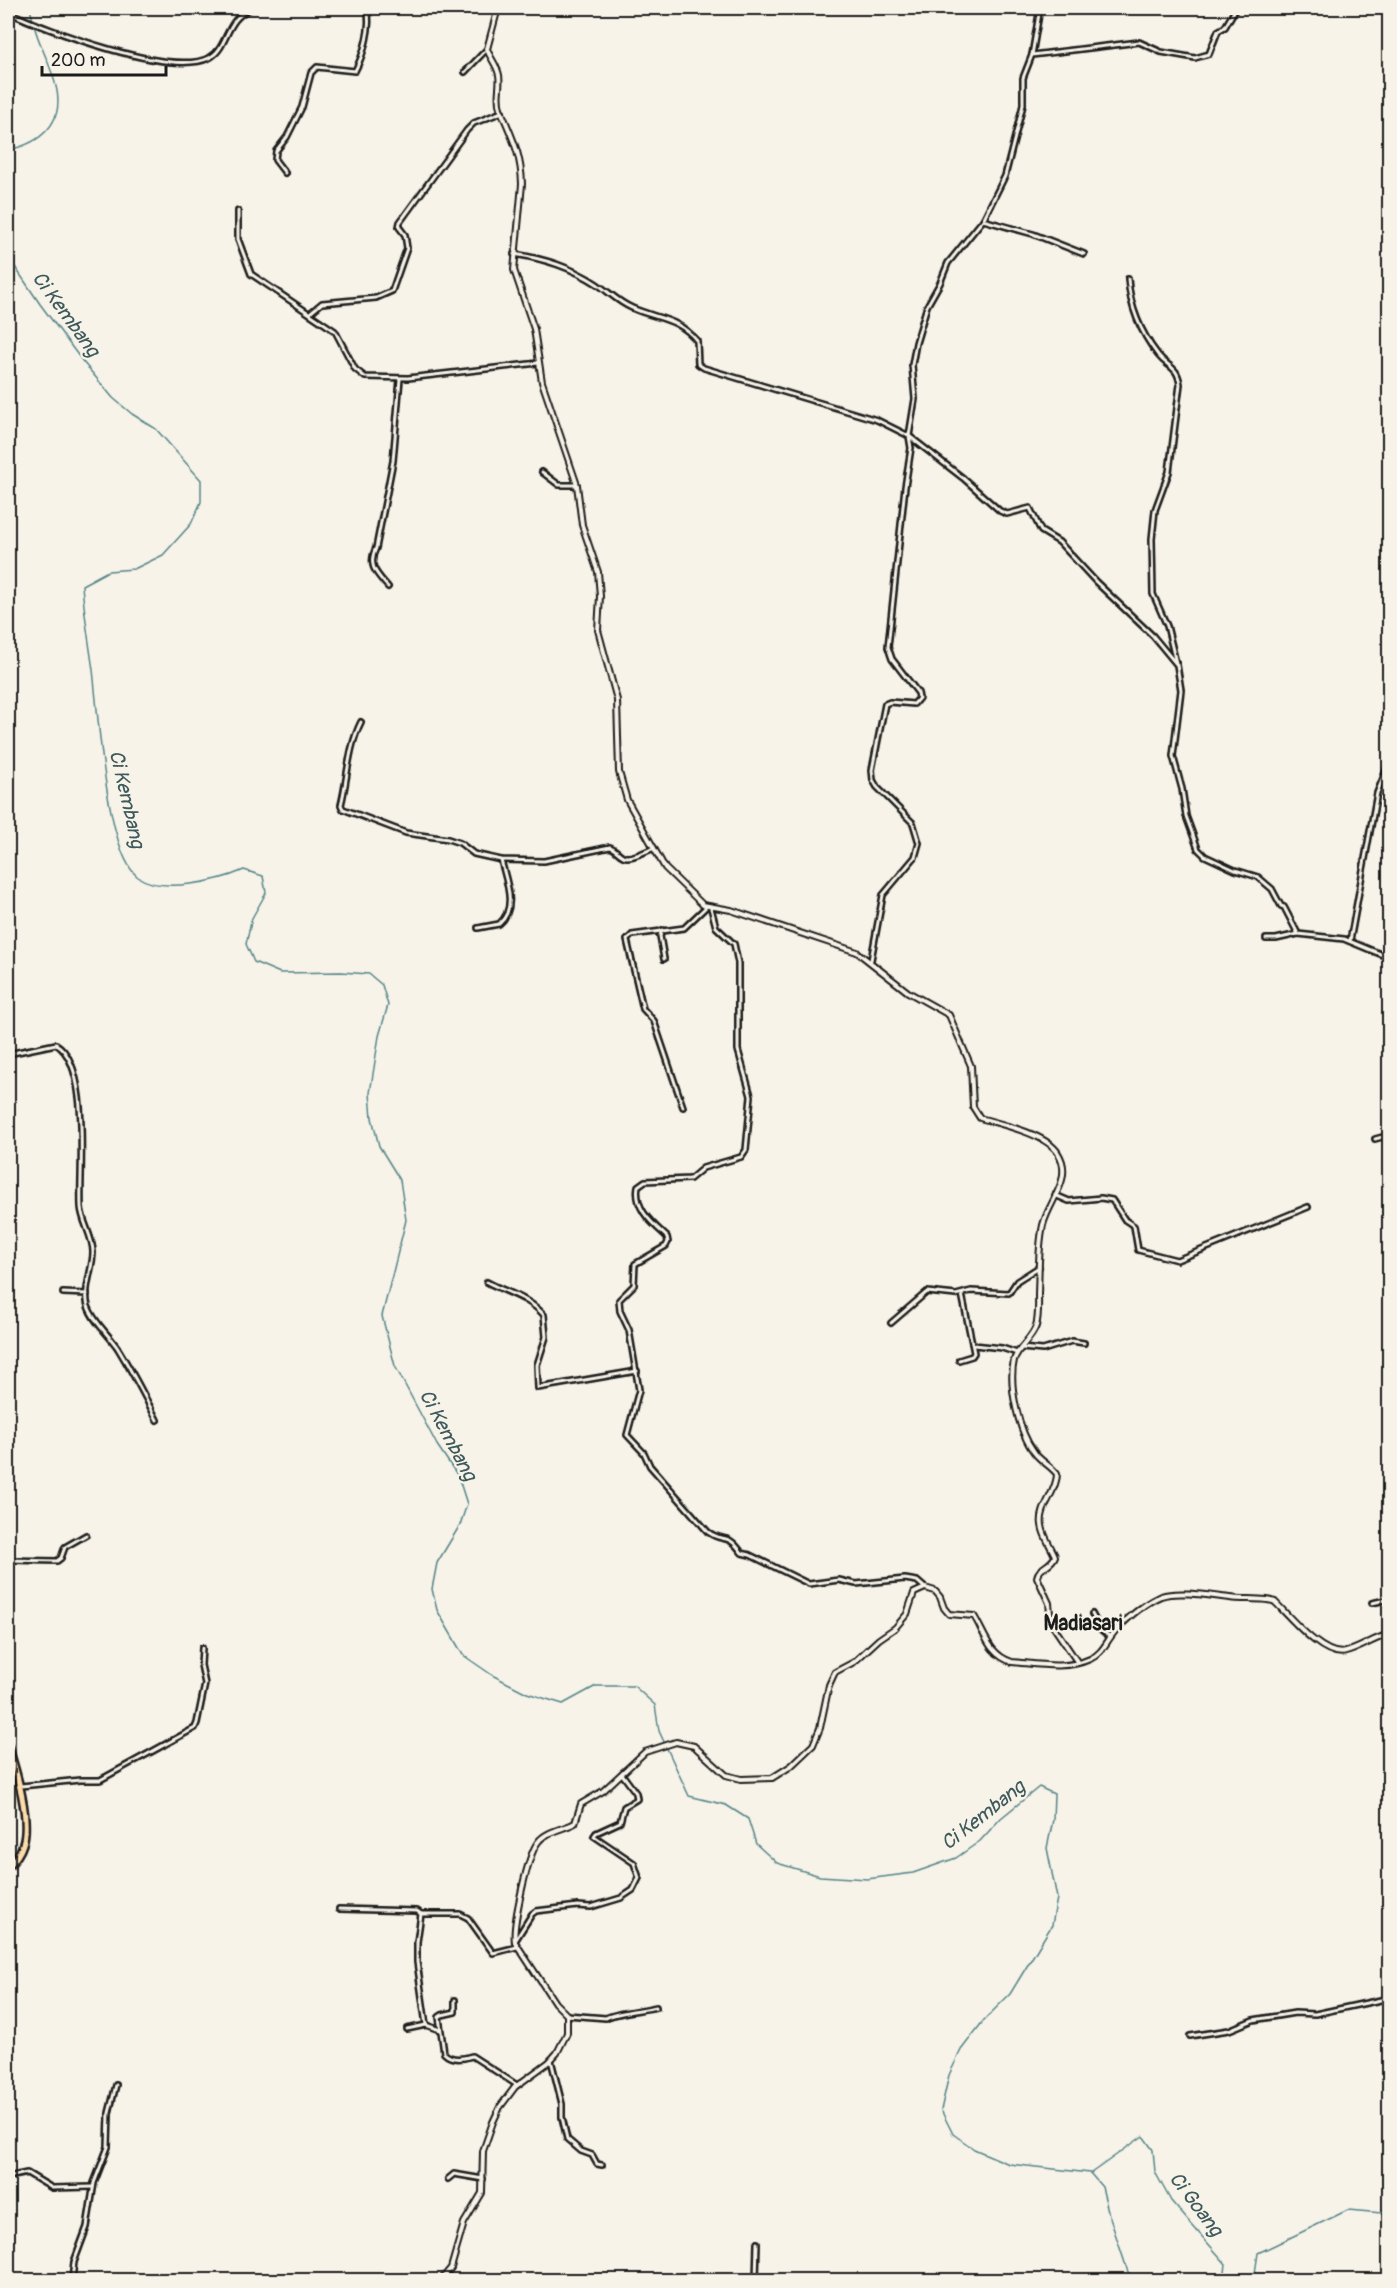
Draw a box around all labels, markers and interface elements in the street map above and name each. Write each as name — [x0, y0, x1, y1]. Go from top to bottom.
scale bar — [42, 39, 166, 77]
text: 200 m — [51, 49, 106, 72]
water label: Ci Kembang — [27, 266, 107, 363]
water label: Ci Kembang — [104, 748, 151, 852]
water label: Ci Kembang — [414, 1385, 483, 1487]
district label: Madiasari — [1043, 1610, 1123, 1637]
water label: Ci Kembang — [936, 1773, 1031, 1856]
water label: Ci Goang — [1164, 2167, 1230, 2243]

